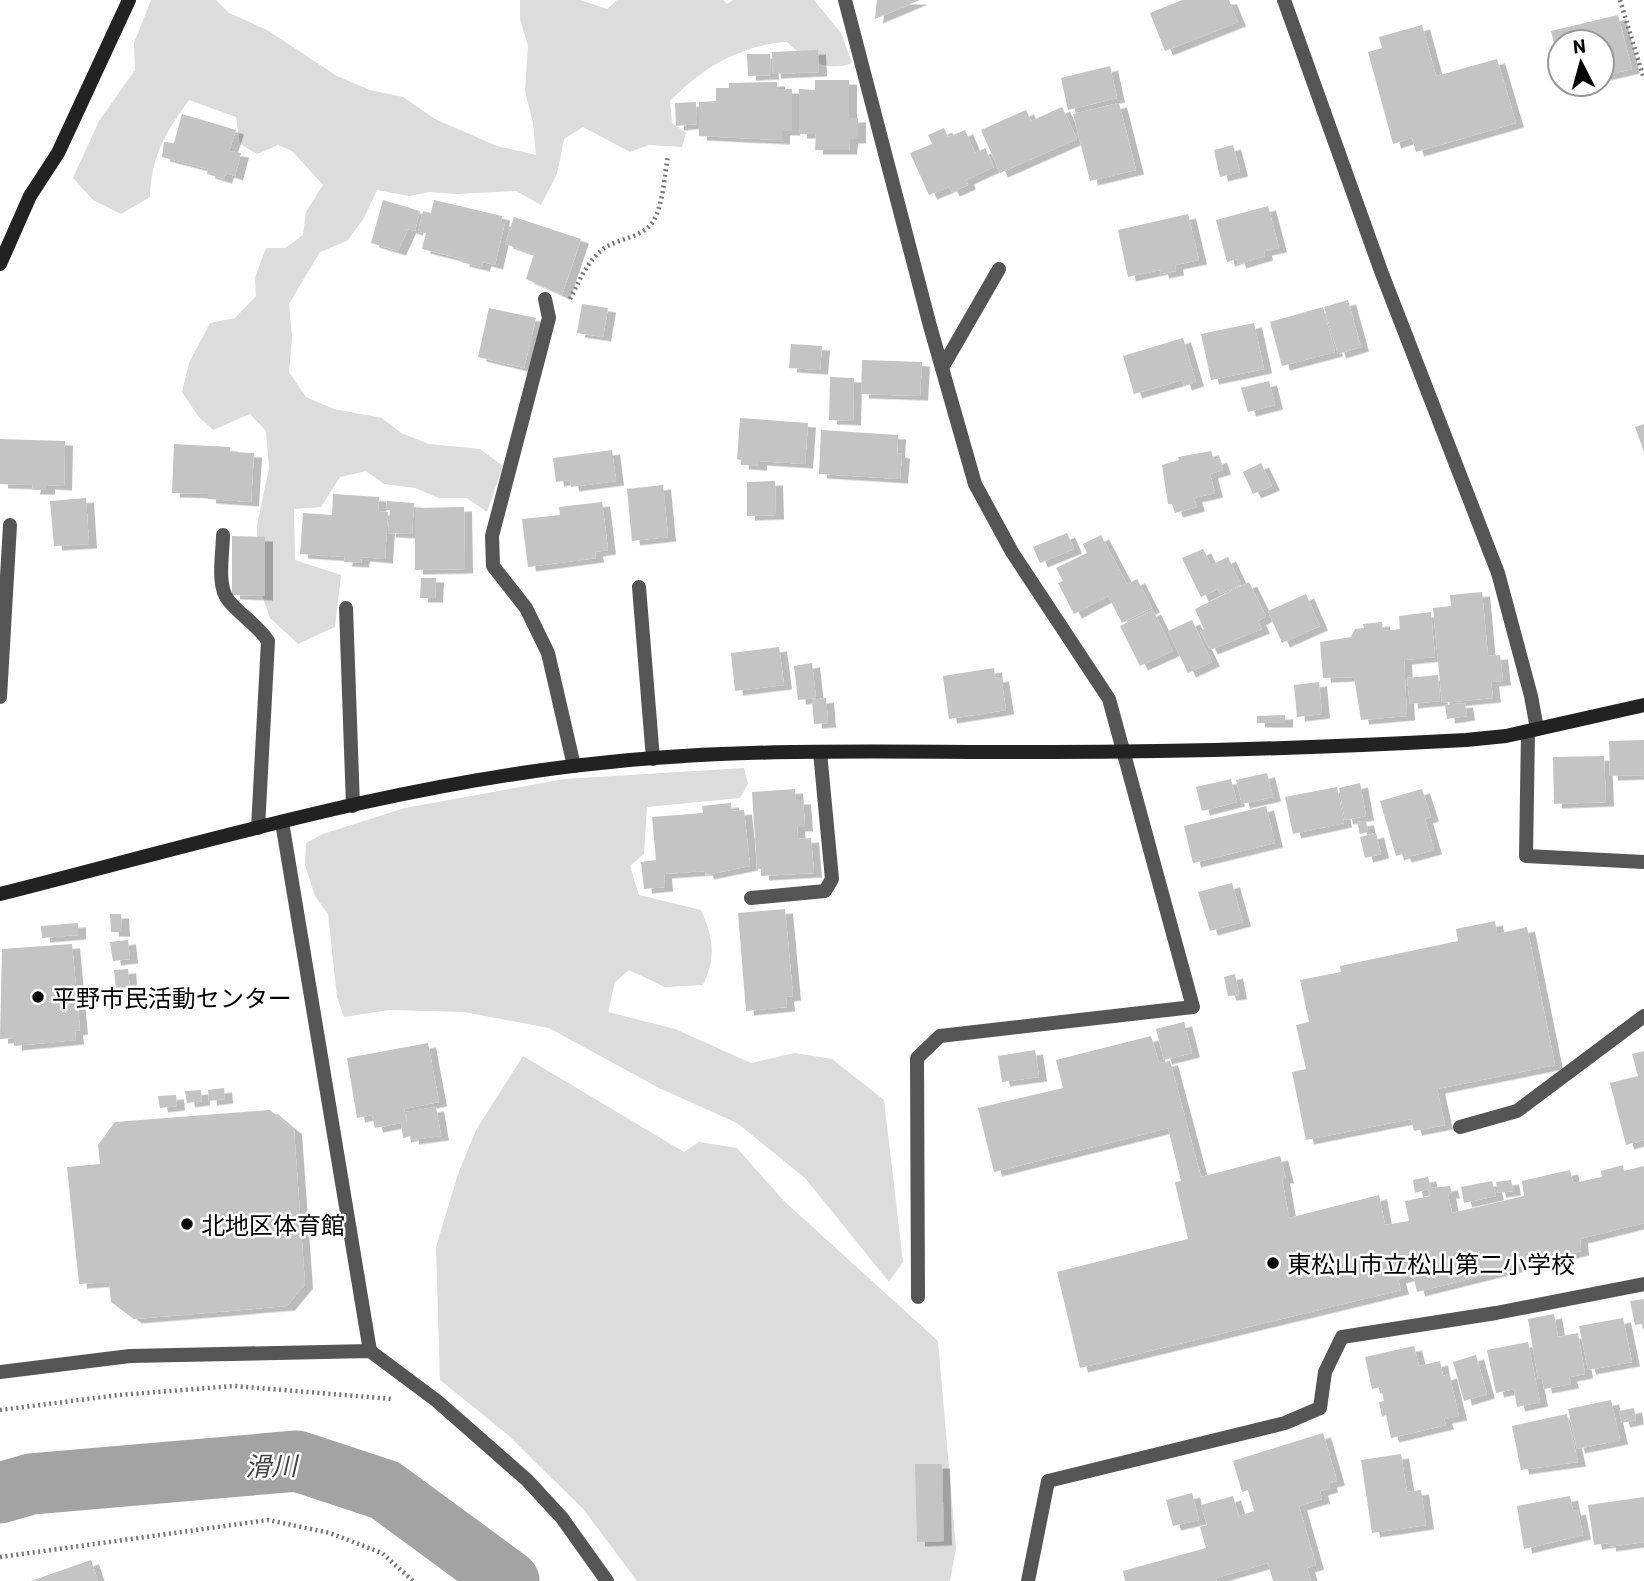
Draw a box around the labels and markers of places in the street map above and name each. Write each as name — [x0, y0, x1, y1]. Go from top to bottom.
place label: 平野市民活動センター — [52, 983, 292, 1012]
marker: 平野市民活動センター — [30, 989, 46, 1005]
place label: 北地区体育館 — [201, 1210, 345, 1239]
marker: 北地区体育館 — [179, 1216, 195, 1232]
place label: 東松山市立松山第二小学校 — [1287, 1249, 1575, 1278]
marker: 東松山市立松山第二小学校 — [1265, 1255, 1281, 1271]

